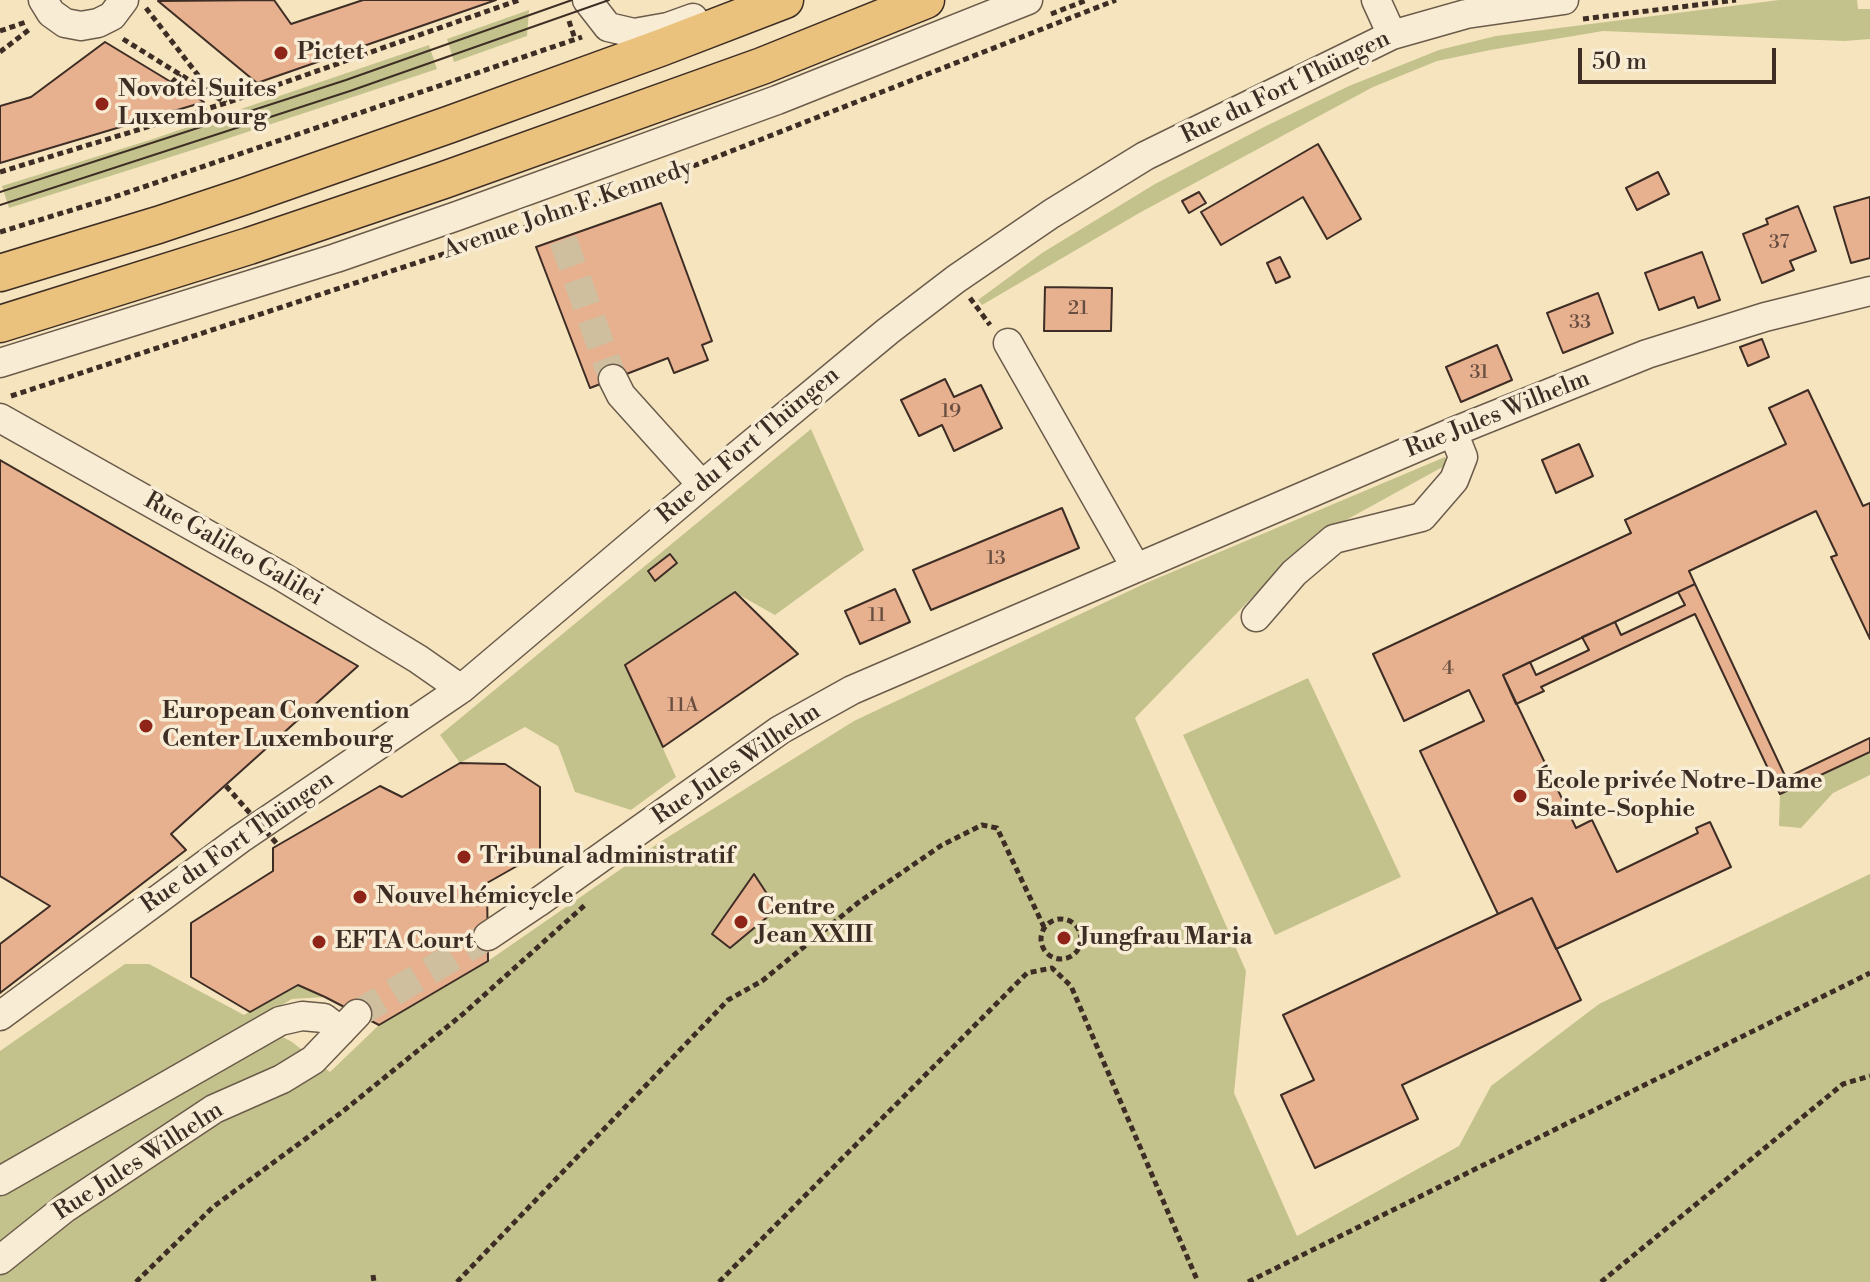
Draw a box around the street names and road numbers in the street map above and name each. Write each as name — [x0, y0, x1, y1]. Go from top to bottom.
street label: Rue du Fort Thüngen — [1177, 25, 1395, 151]
street label: Avenue John F. Kennedy — [440, 154, 696, 266]
street label: Rue du Fort Thüngen — [652, 361, 846, 531]
street label: Rue Jules Wilhelm — [1402, 365, 1594, 465]
street label: Rue Galileo Galilei — [138, 487, 328, 613]
street label: Rue Jules Wilhelm — [648, 698, 826, 832]
street label: Rue du Fort Thüngen — [136, 766, 340, 920]
street label: Rue Jules Wilhelm — [49, 1096, 229, 1228]

